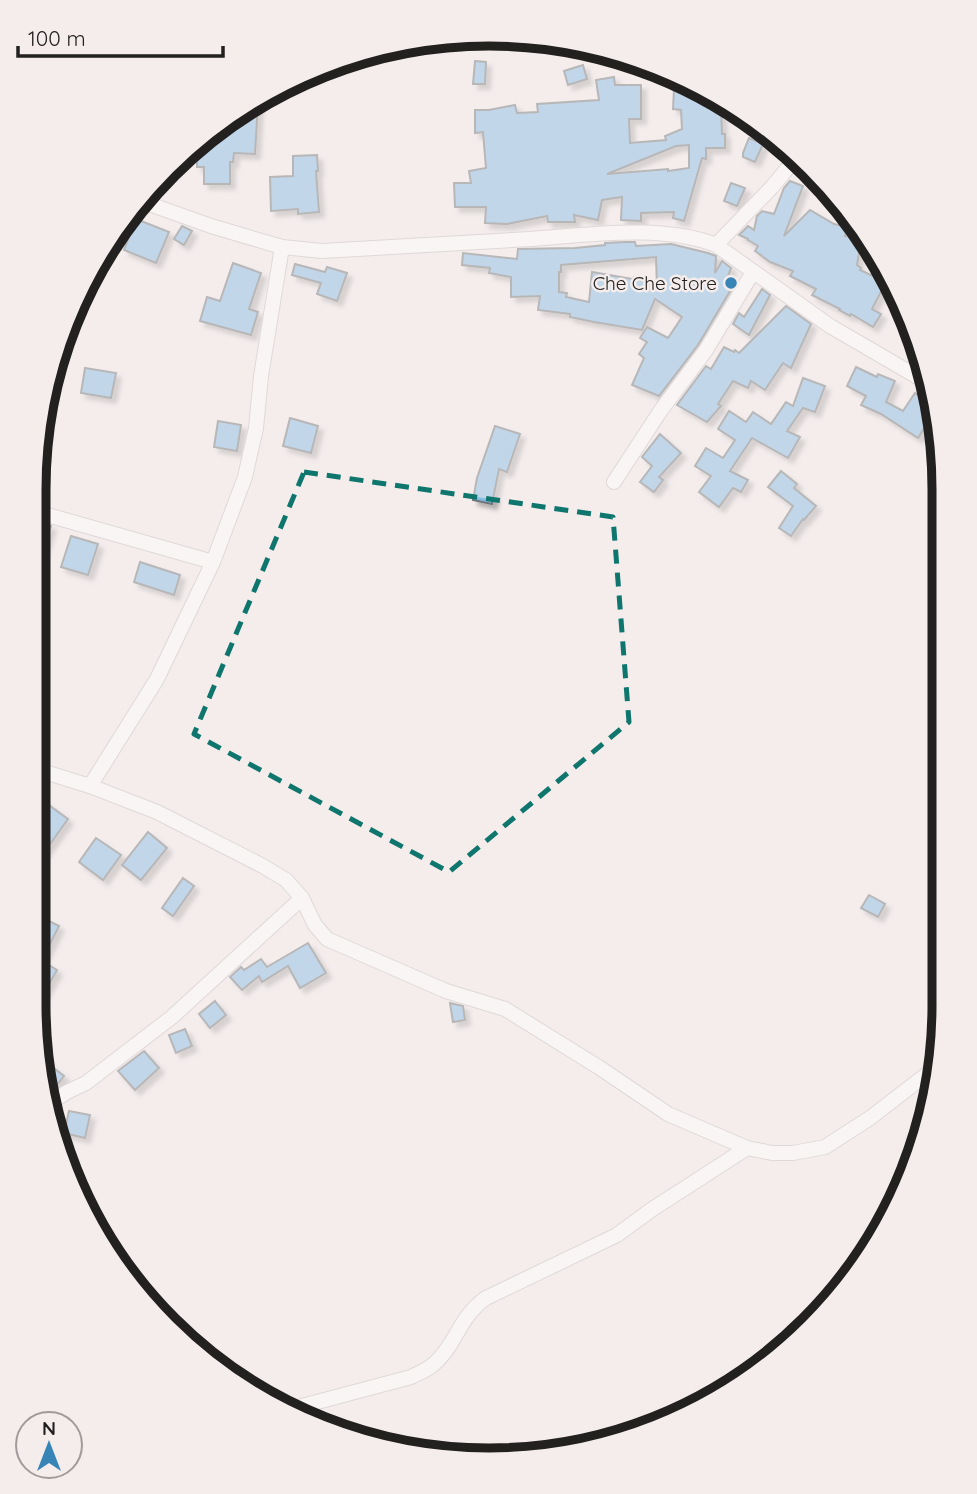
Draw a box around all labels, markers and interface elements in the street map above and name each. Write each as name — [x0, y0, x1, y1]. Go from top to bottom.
scale bar — [18, 14, 222, 58]
text: 100 m — [28, 25, 86, 51]
place label: Che Che Store — [593, 271, 717, 295]
marker: Che Che Store — [723, 275, 739, 291]
north arrow — [14, 1410, 84, 1480]
text: N — [42, 1416, 56, 1440]

